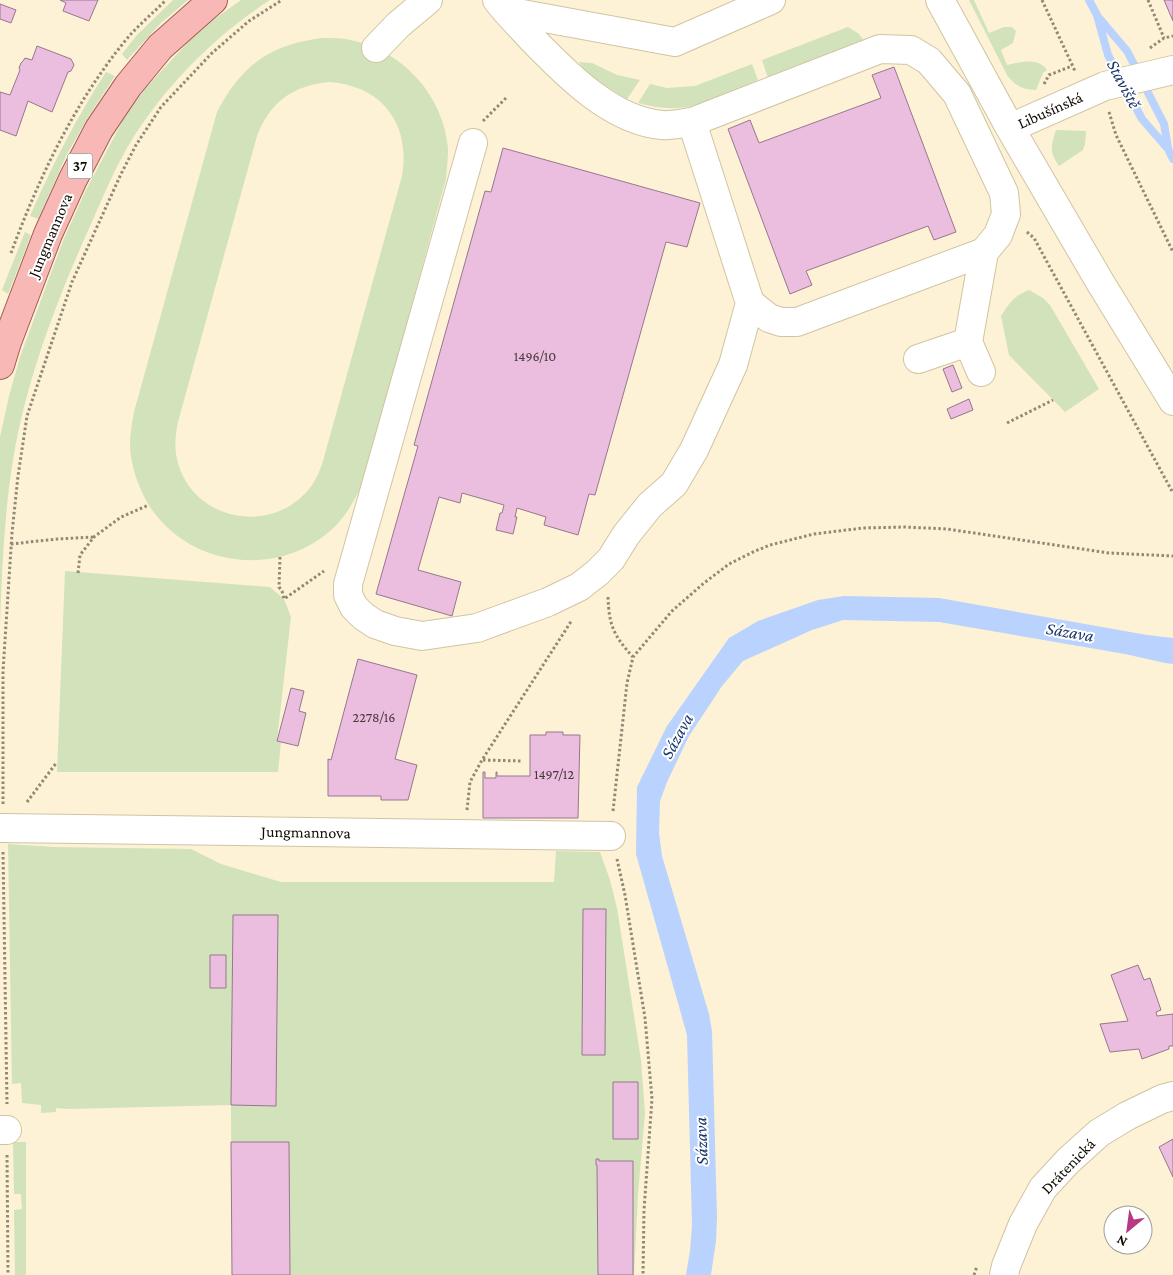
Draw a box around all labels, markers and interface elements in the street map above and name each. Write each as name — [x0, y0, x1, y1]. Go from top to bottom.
water label: Staviště — [1103, 56, 1146, 113]
street label: Libušínská — [1015, 88, 1086, 132]
road number: 37 — [68, 154, 92, 178]
street label: Jungmannova — [24, 190, 76, 282]
house number: 1496/10 — [514, 348, 556, 364]
water label: Sázava — [1045, 618, 1096, 646]
house number: 2278/16 — [353, 709, 395, 725]
water label: Sázava — [657, 710, 698, 762]
house number: 1497/12 — [534, 766, 574, 782]
street label: Jungmannova — [259, 823, 352, 842]
water label: Sázava — [690, 1116, 712, 1165]
street label: Drátenická — [1038, 1135, 1099, 1197]
north arrow — [1103, 1205, 1153, 1255]
text: N — [1113, 1232, 1130, 1251]

